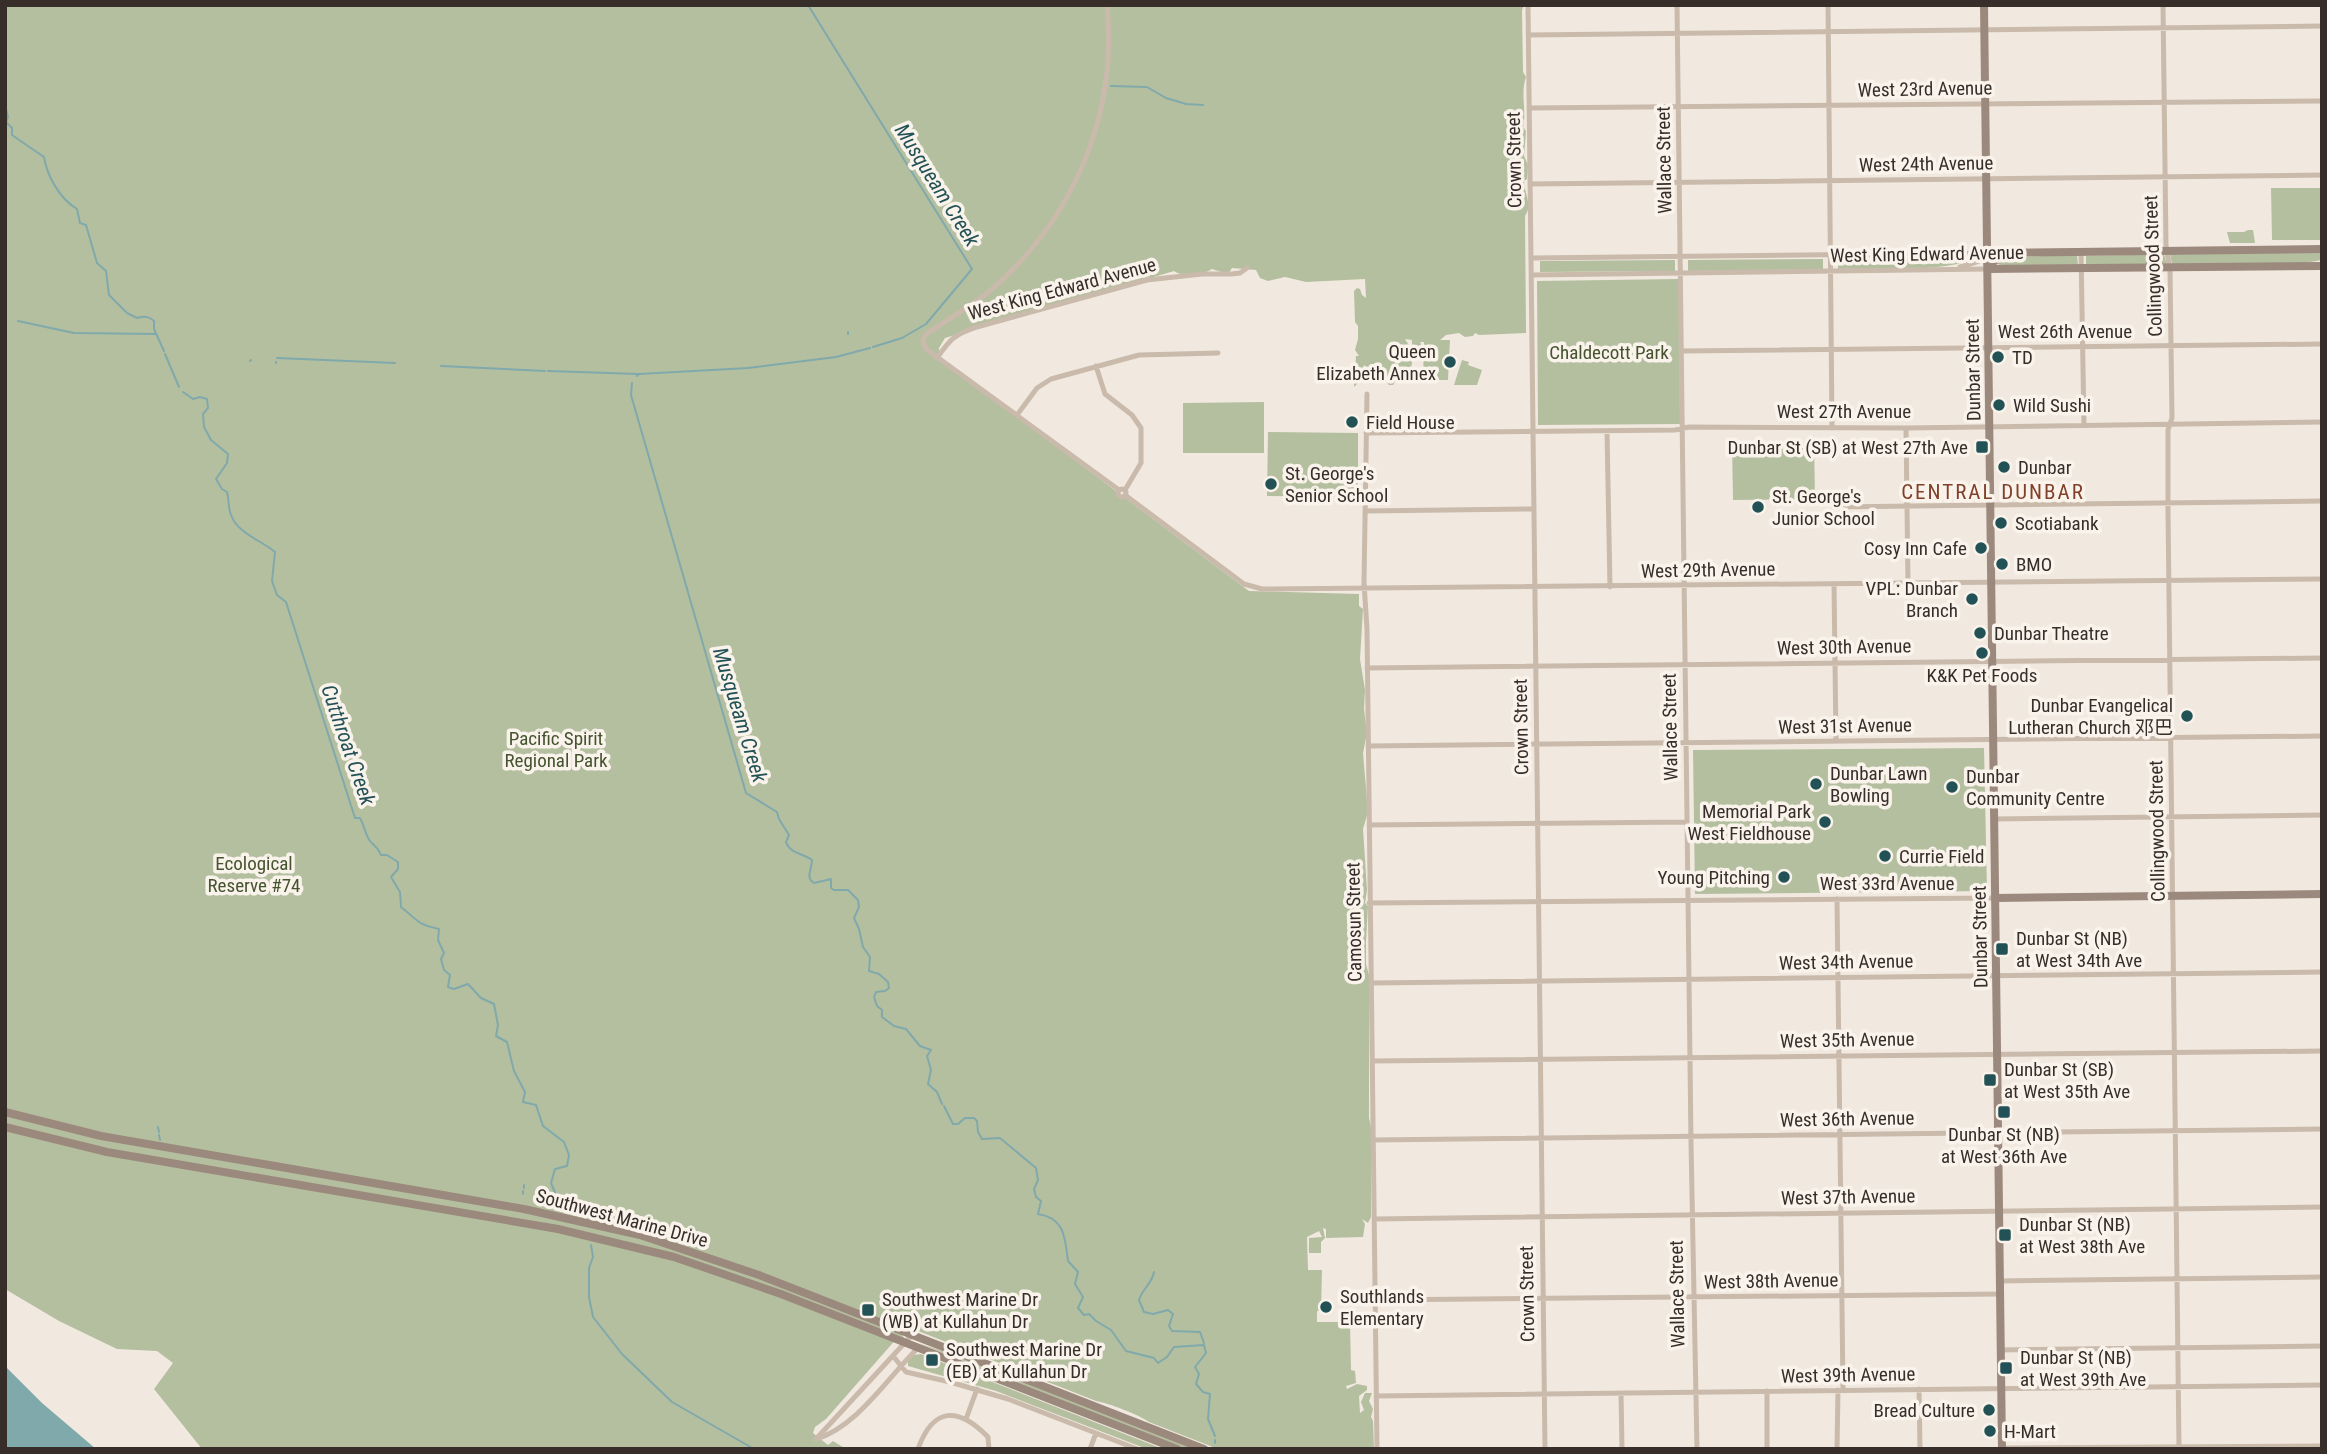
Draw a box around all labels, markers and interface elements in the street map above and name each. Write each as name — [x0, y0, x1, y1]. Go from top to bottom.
street label: West 23rd Avenue — [1858, 76, 1993, 102]
street label: Wallace Street — [1652, 106, 1676, 214]
street label: Crown Street — [1502, 112, 1526, 208]
water label: Musqueam Creek — [890, 119, 985, 251]
street label: West 24th Avenue — [1859, 151, 1993, 177]
street label: Collingwood Street — [2139, 195, 2167, 337]
street label: West King Edward Avenue — [1830, 241, 2024, 267]
street label: West King Edward Avenue — [966, 253, 1159, 325]
street label: Dunbar Street — [1961, 319, 1985, 421]
street label: West 26th Avenue — [1998, 320, 2132, 343]
place label: Queen Elizabeth Annex — [1316, 340, 1436, 385]
park label: Chaldecott Park — [1549, 341, 1669, 364]
place label: TD — [2012, 346, 2033, 369]
marker: TD — [1990, 349, 2006, 365]
marker: Queen Elizabeth Annex — [1442, 354, 1458, 370]
place label: Wild Sushi — [2013, 394, 2091, 417]
marker: Wild Sushi — [1991, 397, 2007, 413]
street label: West 27th Avenue — [1777, 400, 1911, 423]
place label: Field House — [1366, 411, 1455, 434]
marker: Field House — [1344, 414, 1360, 430]
place label: Dunbar St (SB) at West 27th Ave — [1728, 436, 1968, 459]
marker: Dunbar St (SB) at West 27th Ave — [1974, 439, 1990, 455]
place label: Dunbar — [2018, 456, 2072, 479]
marker: Dunbar — [1996, 459, 2012, 475]
place label: St. George's Senior School — [1285, 462, 1388, 507]
marker: St. George's Senior School — [1263, 476, 1279, 492]
district label: CENTRAL DUNBAR — [1901, 480, 2085, 504]
place label: St. George's Junior School — [1772, 485, 1875, 530]
marker: St. George's Junior School — [1750, 499, 1766, 515]
place label: Scotiabank — [2015, 512, 2099, 535]
marker: Scotiabank — [1993, 515, 2009, 531]
place label: Cosy Inn Cafe — [1864, 537, 1967, 560]
marker: Cosy Inn Cafe — [1973, 540, 1989, 556]
place label: BMO — [2016, 553, 2052, 576]
marker: BMO — [1994, 556, 2010, 572]
street label: West 29th Avenue — [1641, 557, 1775, 583]
place label: VPL: Dunbar Branch — [1865, 577, 1958, 622]
marker: VPL: Dunbar Branch — [1964, 591, 1980, 607]
place label: Dunbar Theatre — [1994, 622, 2109, 645]
marker: Dunbar Theatre — [1972, 625, 1988, 641]
street label: West 30th Avenue — [1777, 634, 1911, 660]
water label: Musqueam Creek — [708, 645, 772, 786]
marker: K&K Pet Foods — [1974, 645, 1990, 661]
place label: K&K Pet Foods — [1927, 664, 2037, 687]
street label: Wallace Street — [1658, 673, 1682, 781]
street label: Crown Street — [1509, 679, 1533, 775]
water label: Cutthroat Creek — [316, 682, 380, 809]
place label: Dunbar Evangelical Lutheran Church 邓巴 — [2008, 694, 2173, 739]
marker: Dunbar Evangelical Lutheran Church 邓巴 — [2179, 708, 2195, 724]
street label: West 31st Avenue — [1778, 713, 1912, 739]
park label: Pacific Spirit Regional Park — [504, 727, 608, 772]
street label: Collingwood Street — [2144, 760, 2170, 902]
place label: Dunbar Lawn Bowling — [1830, 762, 1928, 807]
place label: Dunbar Community Centre — [1966, 765, 2105, 810]
marker: Dunbar Lawn Bowling — [1808, 776, 1824, 792]
marker: Dunbar Community Centre — [1944, 779, 1960, 795]
place label: Memorial Park West Fieldhouse — [1688, 800, 1811, 845]
marker: Memorial Park West Fieldhouse — [1817, 814, 1833, 830]
place label: Currie Field — [1899, 845, 1984, 868]
marker: Currie Field — [1877, 848, 1893, 864]
park label: Ecological Reserve #74 — [208, 852, 300, 897]
street label: Camosun Street — [1341, 862, 1367, 982]
place label: Young Pitching — [1658, 866, 1770, 889]
marker: Young Pitching — [1776, 869, 1792, 885]
street label: West 33rd Avenue — [1820, 872, 1954, 895]
street label: Dunbar Street — [1968, 886, 1992, 988]
place label: Dunbar St (NB) at West 34th Ave — [2016, 927, 2142, 972]
marker: Dunbar St (NB) at West 34th Ave — [1994, 941, 2010, 957]
street label: West 34th Avenue — [1779, 949, 1913, 975]
street label: West 35th Avenue — [1780, 1027, 1914, 1053]
place label: Dunbar St (SB) at West 35th Ave — [2004, 1058, 2130, 1103]
marker: Dunbar St (SB) at West 35th Ave — [1982, 1072, 1998, 1088]
marker: Dunbar St (NB) at West 36th Ave — [1996, 1104, 2012, 1120]
street label: West 36th Avenue — [1780, 1106, 1914, 1132]
place label: Dunbar St (NB) at West 36th Ave — [1941, 1123, 2067, 1168]
street label: Southwest Marine Drive — [533, 1184, 711, 1252]
street label: West 37th Avenue — [1781, 1184, 1915, 1210]
place label: Dunbar St (NB) at West 38th Ave — [2019, 1213, 2145, 1258]
marker: Dunbar St (NB) at West 38th Ave — [1997, 1227, 2013, 1243]
street label: Wallace Street — [1665, 1240, 1689, 1348]
street label: Crown Street — [1515, 1246, 1539, 1342]
street label: West 38th Avenue — [1704, 1268, 1838, 1294]
place label: Southlands Elementary — [1340, 1285, 1424, 1330]
place label: Southwest Marine Dr (WB) at Kullahun Dr — [882, 1288, 1038, 1333]
marker: Southlands Elementary — [1318, 1299, 1334, 1315]
marker: Southwest Marine Dr (WB) at Kullahun Dr — [860, 1302, 876, 1318]
place label: Southwest Marine Dr (EB) at Kullahun Dr — [946, 1338, 1102, 1383]
place label: Dunbar St (NB) at West 39th Ave — [2020, 1346, 2146, 1391]
marker: Southwest Marine Dr (EB) at Kullahun Dr — [924, 1352, 940, 1368]
marker: Dunbar St (NB) at West 39th Ave — [1998, 1360, 2014, 1376]
street label: West 39th Avenue — [1781, 1362, 1915, 1388]
place label: Bread Culture — [1874, 1399, 1975, 1422]
marker: Bread Culture — [1981, 1402, 1997, 1418]
place label: H-Mart — [2004, 1420, 2056, 1443]
marker: H-Mart — [1982, 1423, 1998, 1439]

